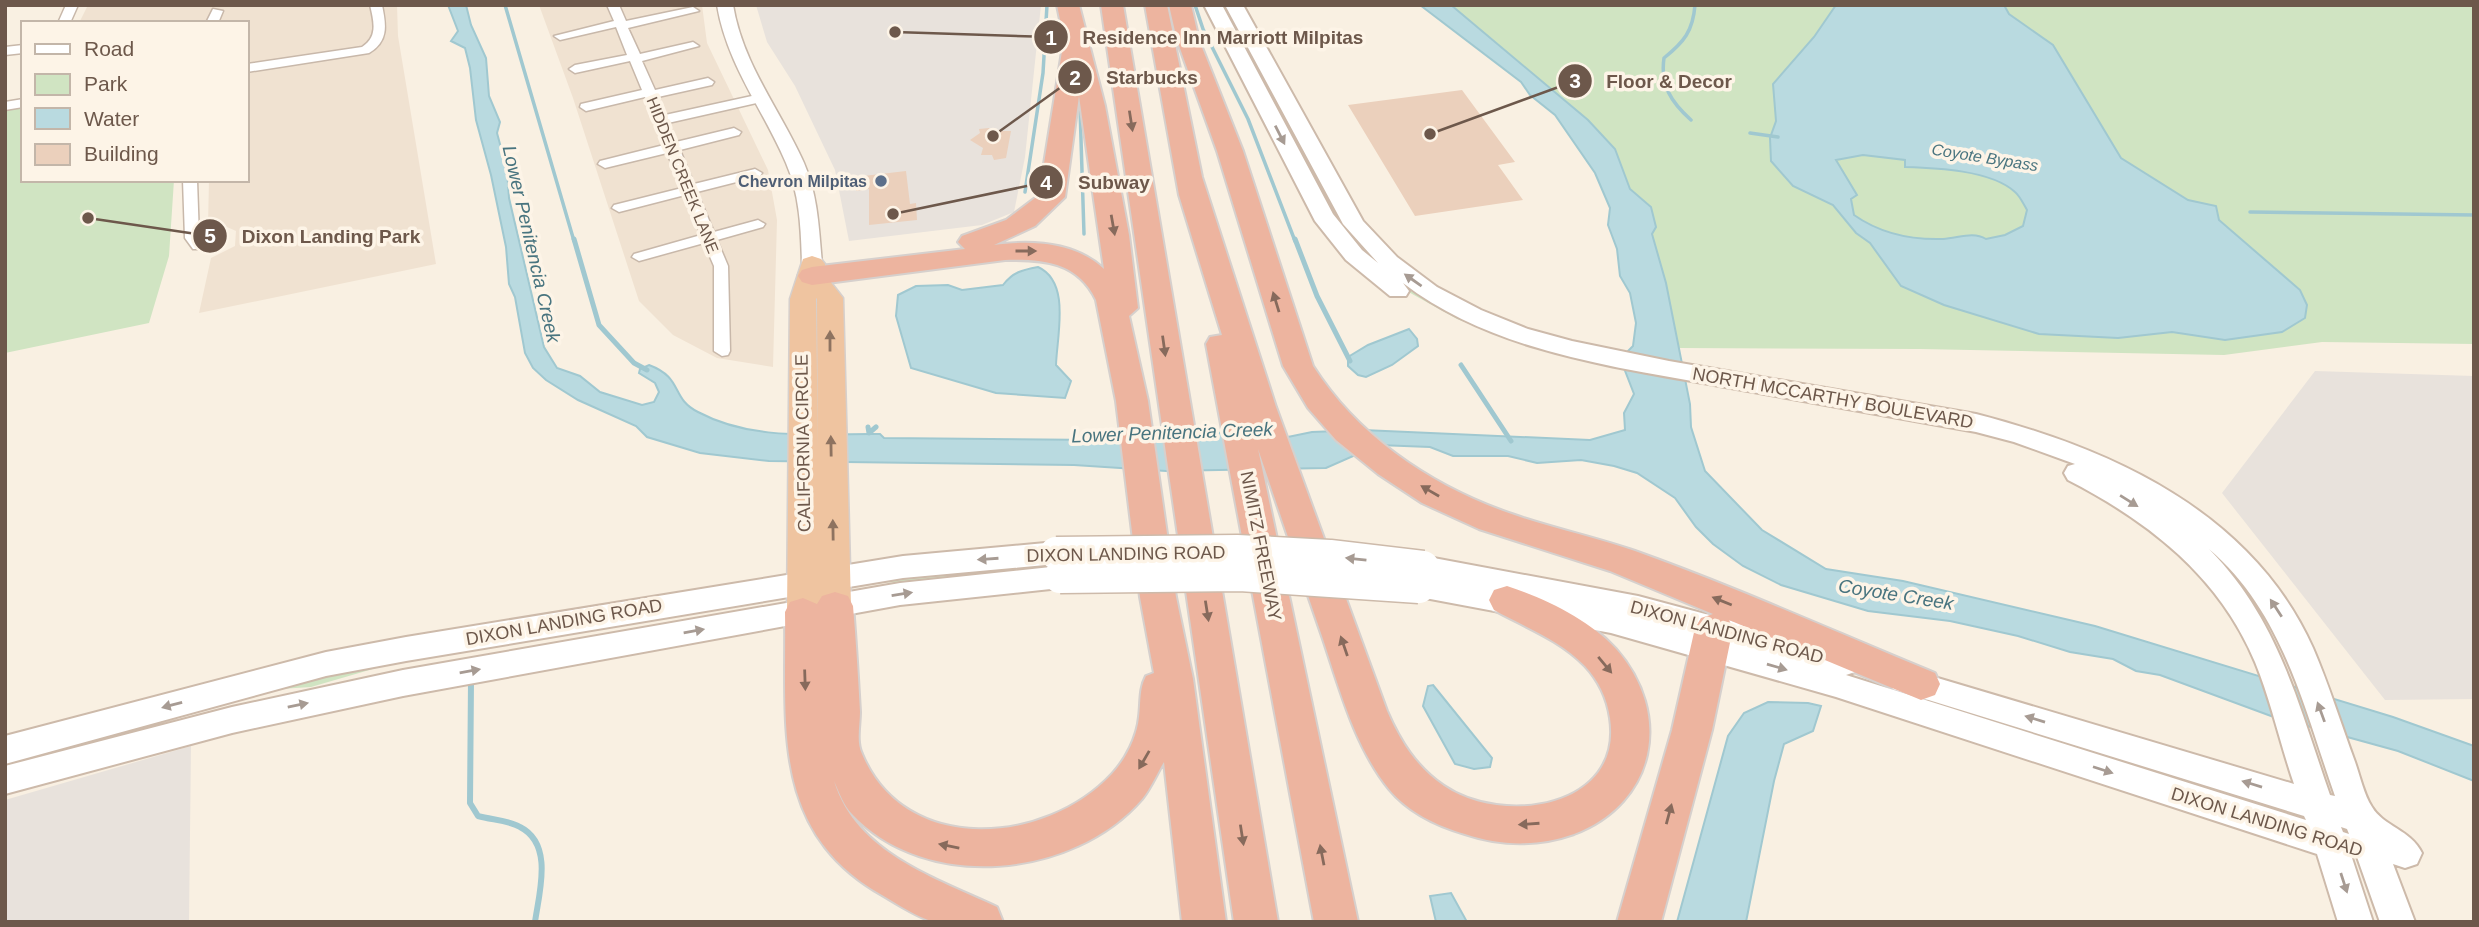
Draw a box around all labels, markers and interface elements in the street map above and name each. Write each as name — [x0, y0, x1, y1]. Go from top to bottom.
callout: Residence Inn Marriott Milpitas — [1034, 17, 1378, 57]
legend — [21, 21, 248, 182]
text: 1 — [1045, 26, 1057, 49]
text: Residence Inn Marriott Milpitas — [1083, 27, 1363, 48]
text: Road — [84, 37, 134, 60]
callout: Starbucks — [1057, 57, 1212, 97]
callout: Floor & Decor — [1557, 61, 1746, 101]
text: 2 — [1069, 66, 1081, 89]
text: Starbucks — [1106, 67, 1198, 88]
text: 3 — [1569, 69, 1581, 92]
text: Floor & Decor — [1606, 71, 1732, 92]
text: Park — [84, 72, 128, 95]
street label: HIDDEN CREEK LANE — [643, 95, 722, 256]
text: Water — [84, 107, 139, 130]
one-way arrow — [1125, 110, 1136, 132]
one-way arrow — [1274, 126, 1286, 145]
water label: Coyote Bypass — [1930, 141, 2039, 174]
text: Building — [84, 142, 159, 165]
water label: Lower Penitencia Creek — [499, 143, 565, 346]
callout: Subway — [1029, 162, 1163, 202]
text: 4 — [1040, 171, 1052, 194]
text: Subway — [1078, 172, 1150, 193]
place label: Chevron Milpitas — [738, 173, 867, 190]
marker: Chevron Milpitas — [873, 173, 889, 189]
one-way arrow — [1108, 214, 1119, 236]
callout: Dixon Landing Park — [192, 216, 434, 256]
text: 5 — [204, 224, 216, 247]
text: Dixon Landing Park — [242, 226, 421, 247]
one-way arrow — [1015, 245, 1037, 257]
one-way arrow — [1404, 273, 1422, 287]
one-way arrow — [1271, 291, 1281, 312]
one-way arrow — [824, 330, 836, 352]
one-way arrow — [1159, 335, 1170, 357]
street label: CALIFORNIA CIRCLE — [791, 354, 815, 532]
street label: NORTH MCCARTHY BOULEVARD — [1691, 363, 1975, 433]
water label: Lower Penitencia Creek — [1071, 418, 1275, 447]
one-way arrow — [825, 435, 837, 457]
street label: NIMITZ FREEWAY — [1237, 469, 1285, 623]
one-way arrow — [1420, 485, 1439, 497]
one-way arrow — [2120, 494, 2138, 508]
one-way arrow — [827, 519, 839, 541]
street label: DIXON LANDING ROAD — [1026, 542, 1226, 566]
one-way arrow — [977, 554, 999, 565]
one-way arrow — [1344, 554, 1366, 565]
water label: Coyote Creek — [1837, 575, 1956, 614]
one-way arrow — [892, 588, 914, 599]
street label: DIXON LANDING ROAD — [464, 595, 664, 649]
one-way arrow — [1712, 595, 1733, 606]
street label: DIXON LANDING ROAD — [1628, 597, 1826, 667]
one-way arrow — [2270, 599, 2283, 618]
one-way arrow — [1202, 600, 1213, 622]
one-way arrow — [683, 625, 705, 636]
one-way arrow — [1338, 636, 1349, 657]
one-way arrow — [1597, 656, 1612, 673]
one-way arrow — [1767, 663, 1788, 673]
one-way arrow — [459, 665, 481, 676]
one-way arrow — [799, 669, 810, 691]
one-way arrow — [287, 700, 309, 711]
one-way arrow — [161, 701, 182, 711]
one-way arrow — [2315, 702, 2326, 723]
one-way arrow — [2024, 713, 2045, 723]
one-way arrow — [1138, 750, 1150, 770]
one-way arrow — [2093, 765, 2114, 776]
one-way arrow — [2242, 779, 2263, 789]
street label: DIXON LANDING ROAD — [2169, 783, 2365, 861]
one-way arrow — [1664, 803, 1675, 825]
one-way arrow — [1517, 819, 1539, 830]
one-way arrow — [1237, 824, 1248, 846]
one-way arrow — [938, 840, 960, 851]
one-way arrow — [1317, 844, 1328, 866]
one-way arrow — [2339, 873, 2350, 894]

